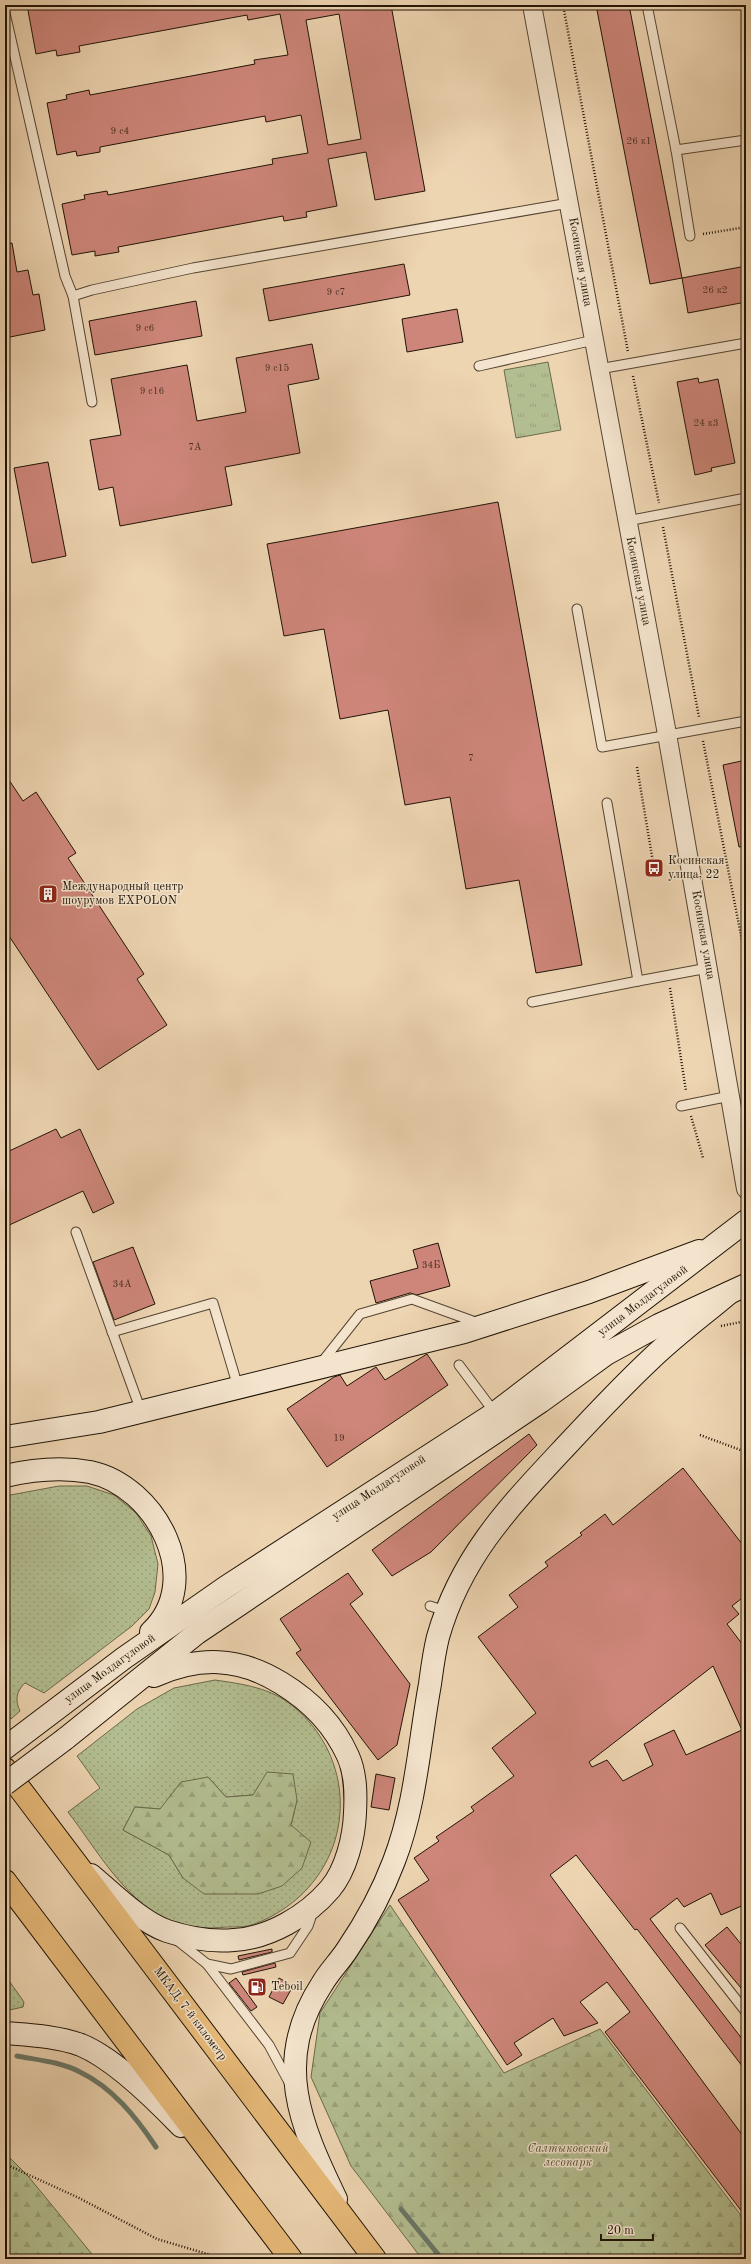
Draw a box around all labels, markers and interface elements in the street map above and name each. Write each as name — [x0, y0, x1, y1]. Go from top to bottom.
house number: 9 с4 — [111, 126, 130, 136]
house number: 26 к1 — [626, 136, 652, 146]
street label: Косинская улица — [566, 216, 594, 308]
house number: 26 к2 — [702, 285, 728, 295]
house number: 9 с7 — [327, 287, 345, 297]
house number: 9 с6 — [136, 323, 155, 333]
house number: 9 с15 — [265, 363, 289, 373]
house number: 9 с16 — [140, 386, 164, 396]
house number: 24 к3 — [693, 418, 719, 428]
house number: 7А — [188, 442, 202, 452]
street label: Косинская улица — [623, 535, 653, 627]
house number: 7 — [468, 753, 474, 763]
place label: Косинская улица, 22 — [668, 855, 724, 881]
bus stop icon: Косинская улица, 22 — [643, 857, 665, 879]
place label: Международный центр шоурумов EXPOLON — [62, 881, 184, 907]
building icon: Международный центр шоурумов EXPOLON — [37, 883, 59, 905]
street label: Косинская улица — [689, 889, 717, 981]
house number: 34Б — [422, 1260, 440, 1270]
street label: улица Молдагуловой — [596, 1263, 690, 1339]
house number: 34А — [112, 1279, 132, 1289]
house number: 19 — [333, 1433, 345, 1443]
street label: улица Молдагуловой — [330, 1453, 428, 1523]
street label: улица Молдагуловой — [62, 1632, 158, 1706]
street label: МКАД, 7-й километр — [151, 1965, 229, 2063]
fuel station icon: Teboil — [246, 1976, 268, 1998]
place label: Teboil — [271, 1981, 303, 1993]
park label: Салтыковский лесопарк — [527, 2143, 609, 2169]
scale bar — [601, 2216, 653, 2242]
text: 20 m — [607, 2225, 634, 2237]

